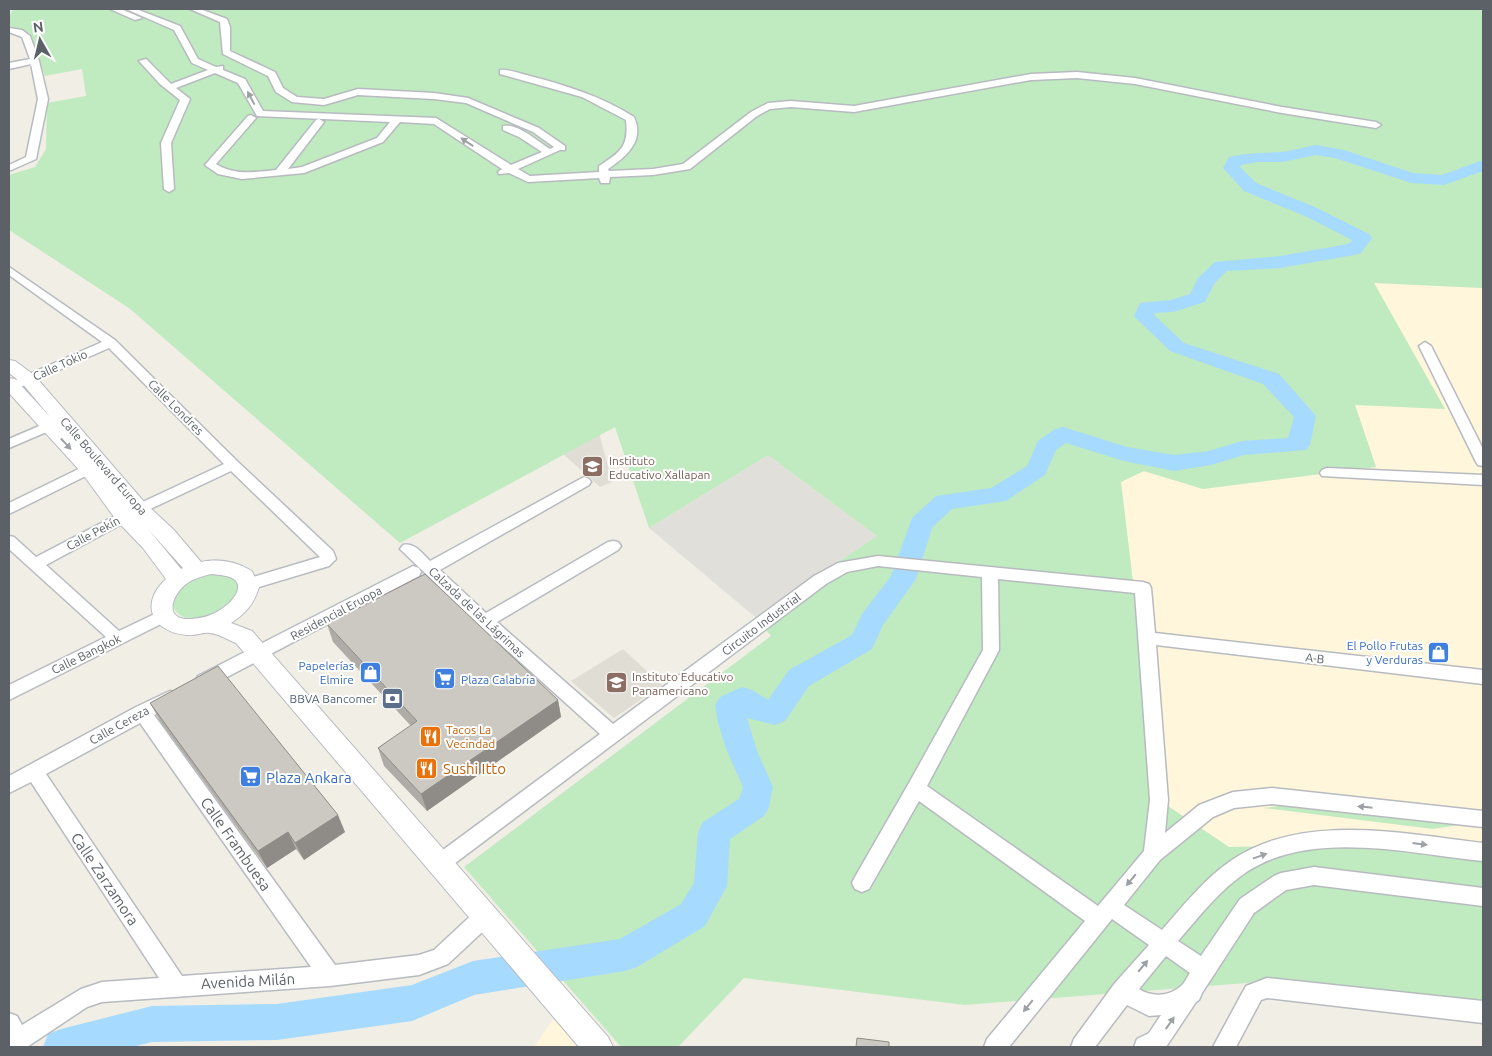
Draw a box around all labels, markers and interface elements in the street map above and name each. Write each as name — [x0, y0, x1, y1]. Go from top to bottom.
north arrow — [15, 15, 65, 65]
text: N — [32, 18, 44, 36]
one-way arrow — [247, 90, 255, 105]
one-way arrow — [460, 137, 474, 146]
street label: Calle Tokio — [31, 347, 89, 383]
street label: Calle Londres — [146, 377, 206, 437]
street label: Calle Boulevard Europa — [58, 415, 150, 517]
one-way arrow — [60, 438, 72, 450]
place label: Instituto Educativo Xallapan — [609, 454, 710, 481]
school or university icon: Instituto Educativo Xallapan — [581, 455, 605, 479]
street label: Calle Pekín — [64, 514, 122, 552]
street label: Calzada de las Lágrimas — [426, 564, 528, 660]
street label: Residencial Eruopa — [288, 583, 384, 643]
street label: Circuito Industrial — [719, 590, 803, 658]
street label: Calle Bangkok — [49, 632, 123, 676]
place label: El Pollo Frutas y Verduras — [1347, 639, 1423, 666]
shop icon: El Pollo Frutas y Verduras — [1427, 640, 1451, 664]
street label: A-B — [1305, 650, 1325, 666]
place label: Papelerías Elmire — [299, 659, 354, 686]
shop icon: Papelerías Elmire — [358, 660, 382, 684]
supermarket icon: Plaza Calabria — [433, 667, 457, 691]
place label: Instituto Educativo Panamericano — [632, 670, 733, 697]
school or university icon: Instituto Educativo Panamericano — [604, 671, 628, 695]
place label: Plaza Calabria — [461, 673, 535, 686]
bank icon: BBVA Bancomer — [381, 686, 405, 710]
place label: BBVA Bancomer — [290, 692, 377, 705]
street label: Calle Cereza — [87, 703, 151, 747]
place label: Tacos La Vecindad — [446, 723, 495, 750]
restaurant icon: Tacos La Vecindad — [418, 724, 442, 748]
restaurant icon: Sushi Itto — [415, 756, 439, 780]
place label: Sushi Itto — [443, 760, 506, 777]
supermarket icon: Plaza Ankara — [238, 765, 262, 789]
place label: Plaza Ankara — [266, 769, 352, 786]
street label: Calle Frambuesa — [197, 794, 275, 894]
one-way arrow — [1357, 802, 1373, 810]
street label: Calle Zarzamora — [68, 829, 142, 929]
one-way arrow — [1412, 841, 1428, 849]
one-way arrow — [1253, 852, 1268, 860]
one-way arrow — [1126, 874, 1137, 886]
one-way arrow — [1137, 961, 1149, 973]
street label: Avenida Milán — [201, 970, 295, 992]
one-way arrow — [1023, 999, 1034, 1012]
one-way arrow — [1165, 1016, 1175, 1030]

